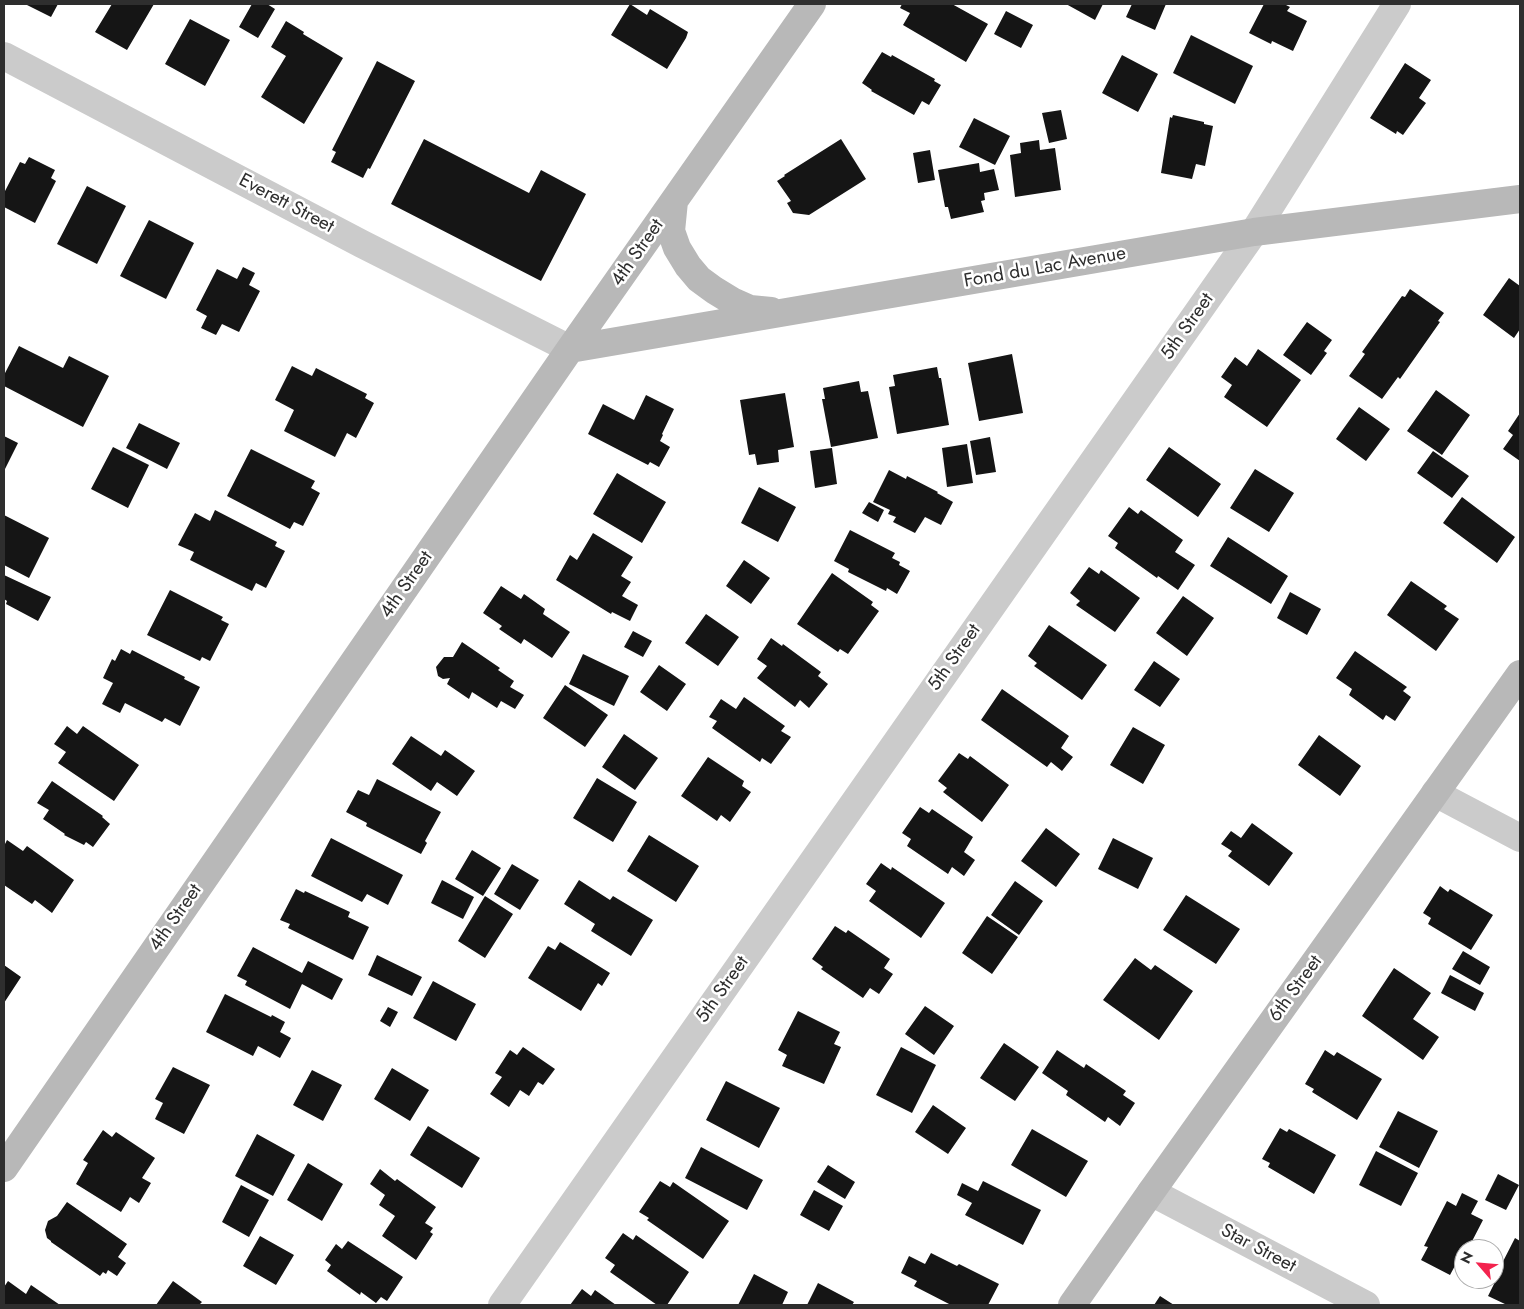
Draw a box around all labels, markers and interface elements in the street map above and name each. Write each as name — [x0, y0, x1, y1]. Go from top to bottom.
street label: Everett Street — [235, 169, 337, 239]
street label: 4th Street — [607, 215, 669, 291]
street label: Fond du Lac Avenue — [962, 243, 1128, 293]
street label: 5th Street — [1157, 289, 1219, 365]
street label: 4th Street — [376, 547, 438, 623]
street label: 5th Street — [924, 620, 986, 696]
street label: 4th Street — [145, 880, 207, 956]
street label: 6th Street — [1264, 951, 1328, 1027]
street label: 5th Street — [692, 952, 754, 1028]
street label: Star Street — [1217, 1220, 1299, 1278]
north arrow — [1454, 1239, 1504, 1289]
text: N — [1455, 1248, 1478, 1267]

